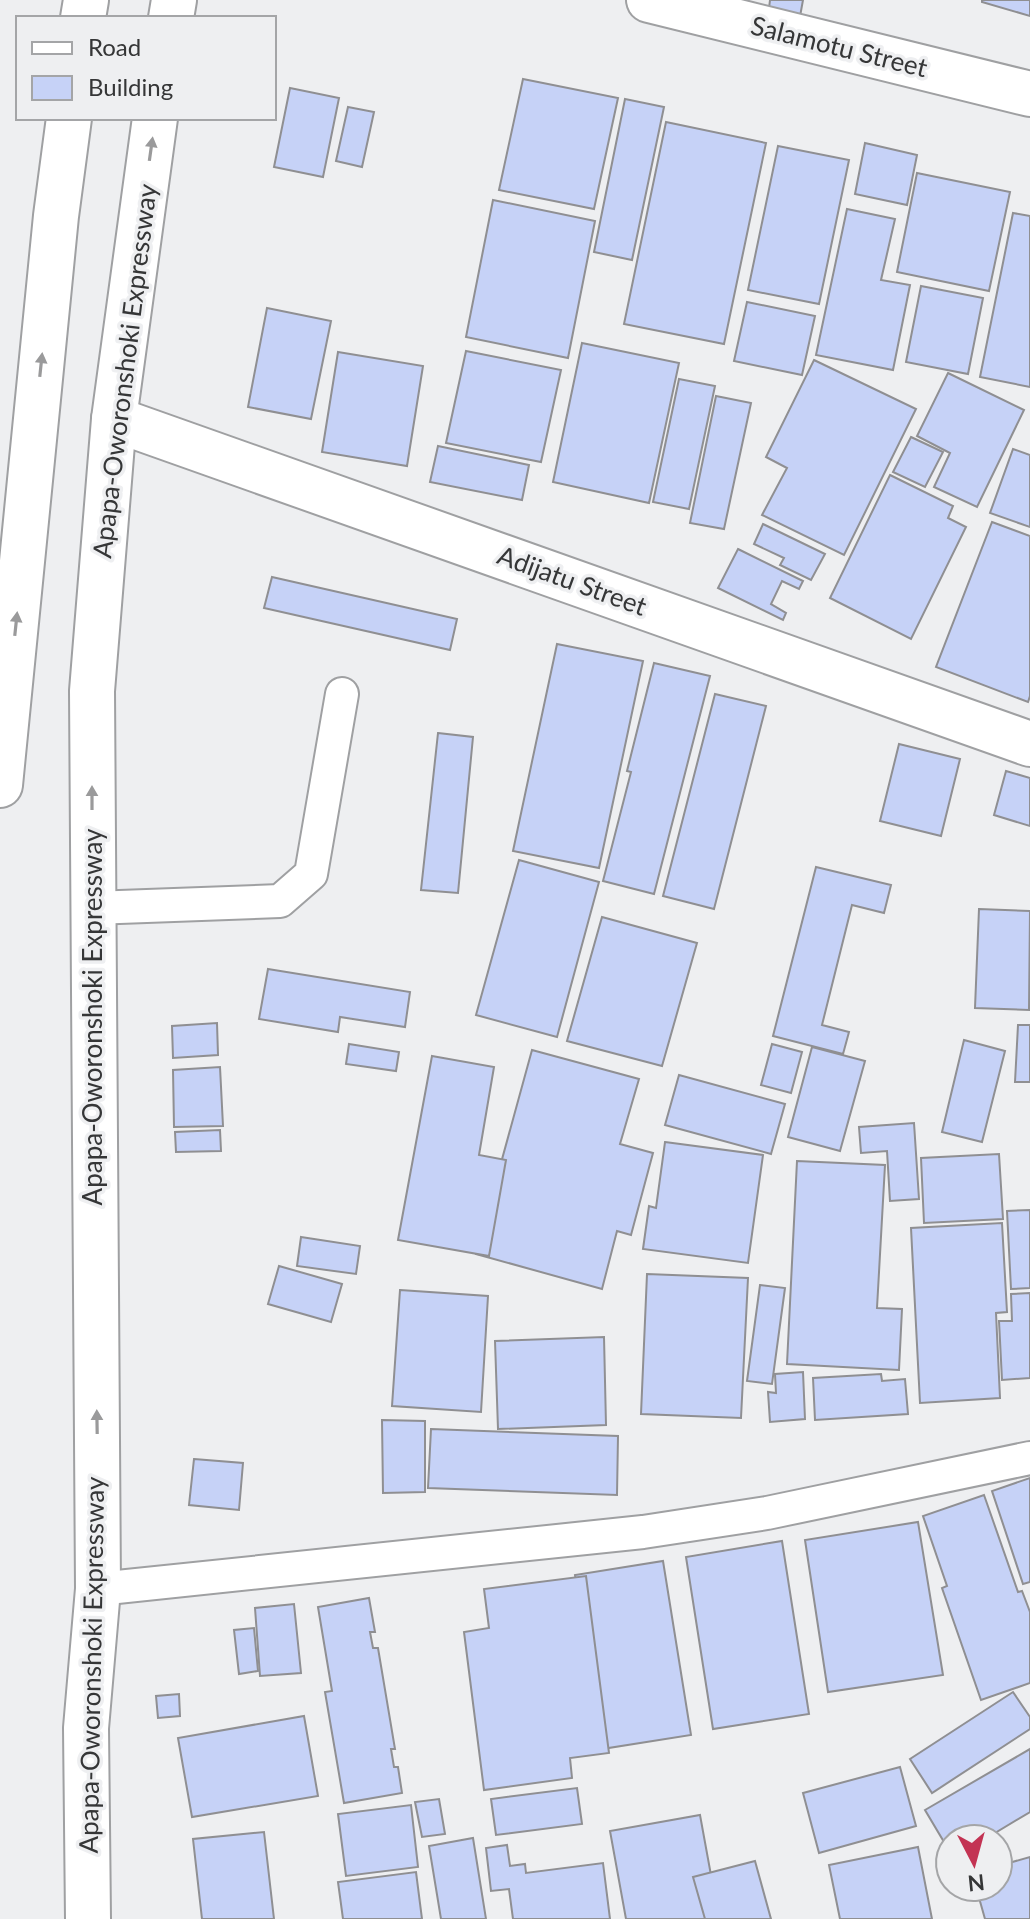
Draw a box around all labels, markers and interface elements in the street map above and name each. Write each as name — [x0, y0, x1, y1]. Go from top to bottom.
street label: Salamotu Street — [748, 9, 931, 84]
legend — [16, 16, 276, 120]
text: Road — [88, 32, 141, 61]
text: Building — [88, 72, 173, 101]
one-way arrow — [145, 136, 158, 161]
street label: Apapa-Oworonshoki Expressway — [85, 181, 163, 560]
one-way arrow — [35, 352, 48, 377]
street label: Adijatu Street — [494, 538, 652, 622]
one-way arrow — [9, 611, 22, 636]
one-way arrow — [86, 785, 98, 810]
street label: Apapa-Oworonshoki Expressway — [76, 828, 108, 1205]
one-way arrow — [91, 1409, 103, 1434]
street label: Apapa-Oworonshoki Expressway — [72, 1476, 110, 1854]
north arrow — [934, 1823, 1014, 1903]
text: N — [966, 1869, 986, 1898]

